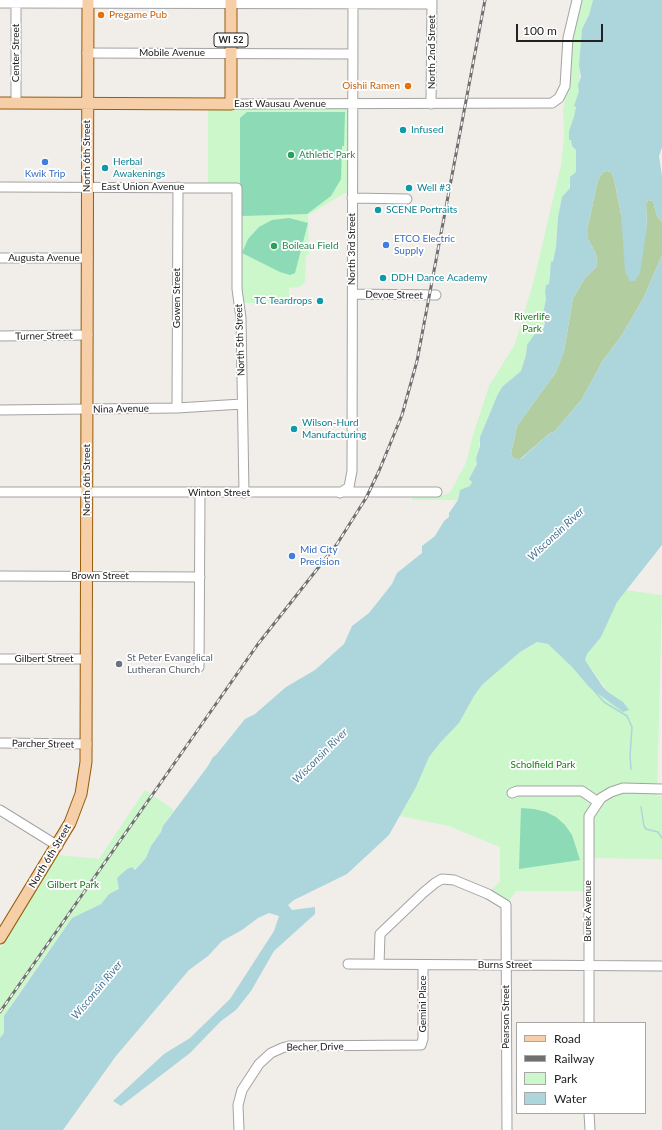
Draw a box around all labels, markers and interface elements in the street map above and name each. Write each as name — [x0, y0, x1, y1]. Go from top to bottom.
place label: Pregame Pub — [109, 9, 167, 21]
marker: Pregame Pub — [96, 10, 106, 20]
street label: North 2nd Street — [426, 15, 438, 89]
scale bar — [518, 16, 605, 42]
text: 100 m — [523, 23, 557, 38]
street label: Center Street — [10, 24, 22, 82]
road number: WI 52 — [214, 33, 248, 47]
street label: Mobile Avenue — [139, 47, 205, 59]
place label: Oishii Ramen — [342, 80, 400, 92]
marker: Oishii Ramen — [403, 81, 413, 91]
street label: East Wausau Avenue — [234, 98, 326, 110]
street label: North 6th Street — [81, 120, 93, 192]
place label: Infused — [411, 124, 444, 136]
marker: Infused — [398, 125, 408, 135]
place label: Athletic Park — [299, 149, 355, 161]
marker: Athletic Park — [286, 150, 296, 160]
place label: Herbal Awakenings — [113, 156, 165, 180]
marker: Kwik Trip — [40, 157, 50, 167]
marker: Herbal Awakenings — [100, 163, 110, 173]
place label: Kwik Trip — [25, 168, 65, 180]
street label: East Union Avenue — [101, 181, 185, 193]
place label: Well #3 — [417, 182, 451, 194]
marker: Well #3 — [404, 183, 414, 193]
place label: SCENE Portraits — [386, 204, 457, 216]
marker: SCENE Portraits — [373, 205, 383, 215]
street label: North 3rd Street — [346, 213, 358, 285]
place label: ETCO Electric Supply — [394, 233, 455, 256]
place label: Boileau Field — [282, 240, 338, 252]
marker: ETCO Electric Supply — [381, 240, 391, 250]
marker: Boileau Field — [269, 241, 279, 251]
street label: Augusta Avenue — [8, 252, 80, 264]
street label: Gowen Street — [171, 268, 183, 328]
place label: DDH Dance Academy — [391, 272, 487, 284]
marker: DDH Dance Academy — [378, 273, 388, 283]
street label: Devoe Street — [365, 288, 423, 302]
place label: TC Teardrops — [254, 295, 312, 307]
marker: TC Teardrops — [315, 296, 325, 306]
street label: North 5th Street — [233, 304, 247, 376]
park label: Riverlife Park — [514, 311, 550, 334]
street label: Turner Street — [15, 329, 73, 343]
street label: Nina Avenue — [93, 403, 149, 415]
place label: Wilson-Hurd Manufacturing — [302, 417, 366, 440]
marker: Wilson-Hurd Manufacturing — [289, 424, 299, 434]
street label: North 6th Street — [81, 444, 93, 516]
street label: Winton Street — [188, 487, 250, 499]
water label: Wisconsin River — [525, 505, 587, 563]
place label: Mid City Precision — [300, 544, 340, 568]
marker: Mid City Precision — [287, 551, 297, 561]
street label: Brown Street — [71, 570, 129, 582]
place label: St Peter Evangelical Lutheran Church — [127, 652, 213, 676]
street label: Gilbert Street — [14, 653, 74, 665]
marker: St Peter Evangelical Lutheran Church — [114, 659, 124, 669]
water label: Wisconsin River — [290, 726, 350, 786]
street label: Parcher Street — [12, 737, 74, 751]
park label: Scholfield Park — [511, 759, 575, 771]
street label: North 6th Street — [26, 822, 74, 890]
park label: Gilbert Park — [47, 879, 99, 891]
street label: Burek Avenue — [582, 880, 594, 942]
water label: Wisconsin River — [69, 958, 125, 1022]
street label: Burns Street — [478, 959, 532, 971]
street label: Gemini Place — [417, 976, 429, 1032]
street label: Pearson Street — [500, 985, 512, 1049]
legend — [516, 1022, 646, 1114]
text: Road — [554, 1031, 581, 1046]
street label: Becher Drive — [286, 1041, 344, 1053]
text: Railway — [554, 1051, 594, 1066]
text: Park — [554, 1071, 577, 1086]
text: Water — [554, 1091, 587, 1106]

